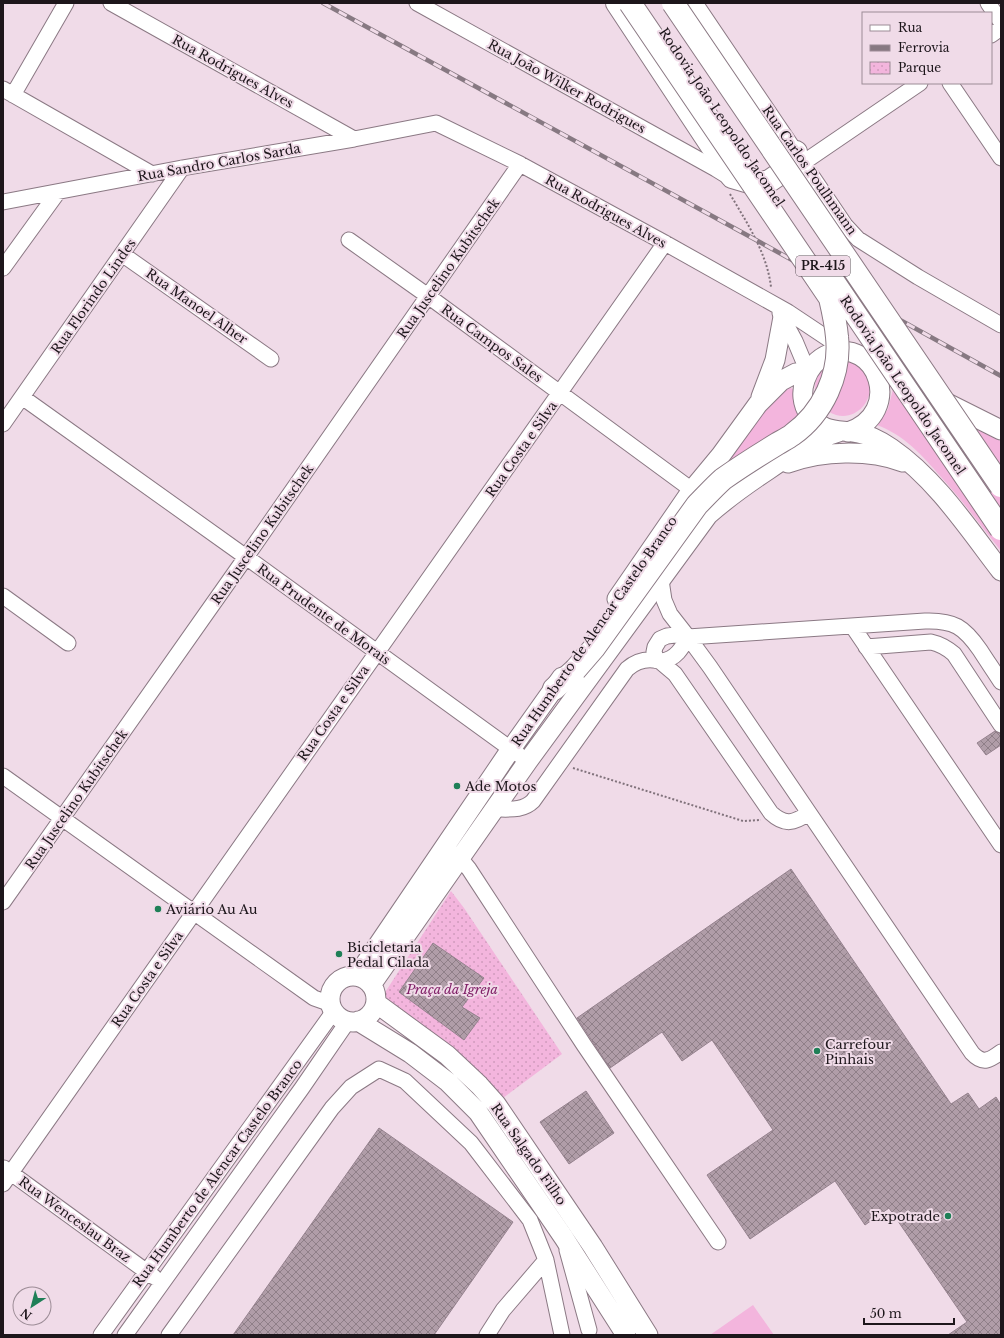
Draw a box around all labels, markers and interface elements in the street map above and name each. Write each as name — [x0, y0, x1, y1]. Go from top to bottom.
legend — [862, 12, 992, 84]
text: Rua — [898, 20, 922, 35]
street label: Rodovia João Leopoldo Jacomel — [655, 24, 788, 210]
street label: Rua Rodrigues Alves — [169, 31, 296, 112]
street label: Rua João Wilker Rodrigues — [485, 36, 649, 137]
text: Ferrovia — [898, 40, 950, 55]
text: Parque — [898, 60, 941, 75]
street label: Rua Carlos Poulhmann — [758, 102, 861, 238]
street label: Rua Sandro Carlos Sarda — [136, 140, 303, 185]
street label: Rua Rodrigues Alves — [542, 171, 669, 252]
street label: Rua Juscelino Kubitschek — [393, 195, 503, 342]
street label: Rua Florindo Lindes — [47, 235, 140, 357]
road number: PR-415 — [796, 256, 850, 276]
street label: Rua Manoel Alher — [143, 265, 252, 348]
street label: Rodovia João Leopoldo Jacomel — [836, 292, 969, 478]
street label: Rua Campos Sales — [438, 301, 546, 386]
street label: Rua Costa e Silva — [482, 397, 561, 501]
street label: Rua Juscelino Kubitschek — [207, 461, 317, 608]
street label: Rua Humberto de Alencar Castelo Branco — [508, 513, 681, 750]
street label: Rua Prudente de Morais — [254, 560, 394, 669]
street label: Rua Costa e Silva — [294, 661, 373, 765]
street label: Rua Juscelino Kubitschek — [21, 726, 131, 873]
place label: Ade Motos — [464, 778, 537, 795]
marker: Ade Motos — [452, 781, 462, 791]
place label: Aviário Au Au — [165, 901, 258, 918]
marker: Aviário Au Au — [153, 904, 163, 914]
street label: Rua Costa e Silva — [108, 927, 187, 1031]
place label: Bicicletaria Pedal Cilada — [347, 939, 430, 971]
marker: Bicicletaria Pedal Cilada — [334, 949, 344, 959]
park label: Praça da Igreja — [405, 981, 498, 998]
place label: Carrefour Pinhais — [825, 1036, 892, 1068]
marker: Carrefour Pinhais — [812, 1046, 822, 1056]
street label: Rua Humberto de Alencar Castelo Branco — [129, 1056, 306, 1291]
street label: Rua Salgado Filho — [487, 1100, 570, 1208]
street label: Rua Wenceslau Braz — [15, 1173, 134, 1266]
place label: Expotrade — [871, 1208, 940, 1225]
marker: Expotrade — [943, 1211, 953, 1221]
north arrow — [12, 1286, 52, 1326]
scale bar — [864, 1300, 954, 1326]
text: N — [17, 1305, 34, 1323]
text: 50 m — [870, 1306, 902, 1321]

